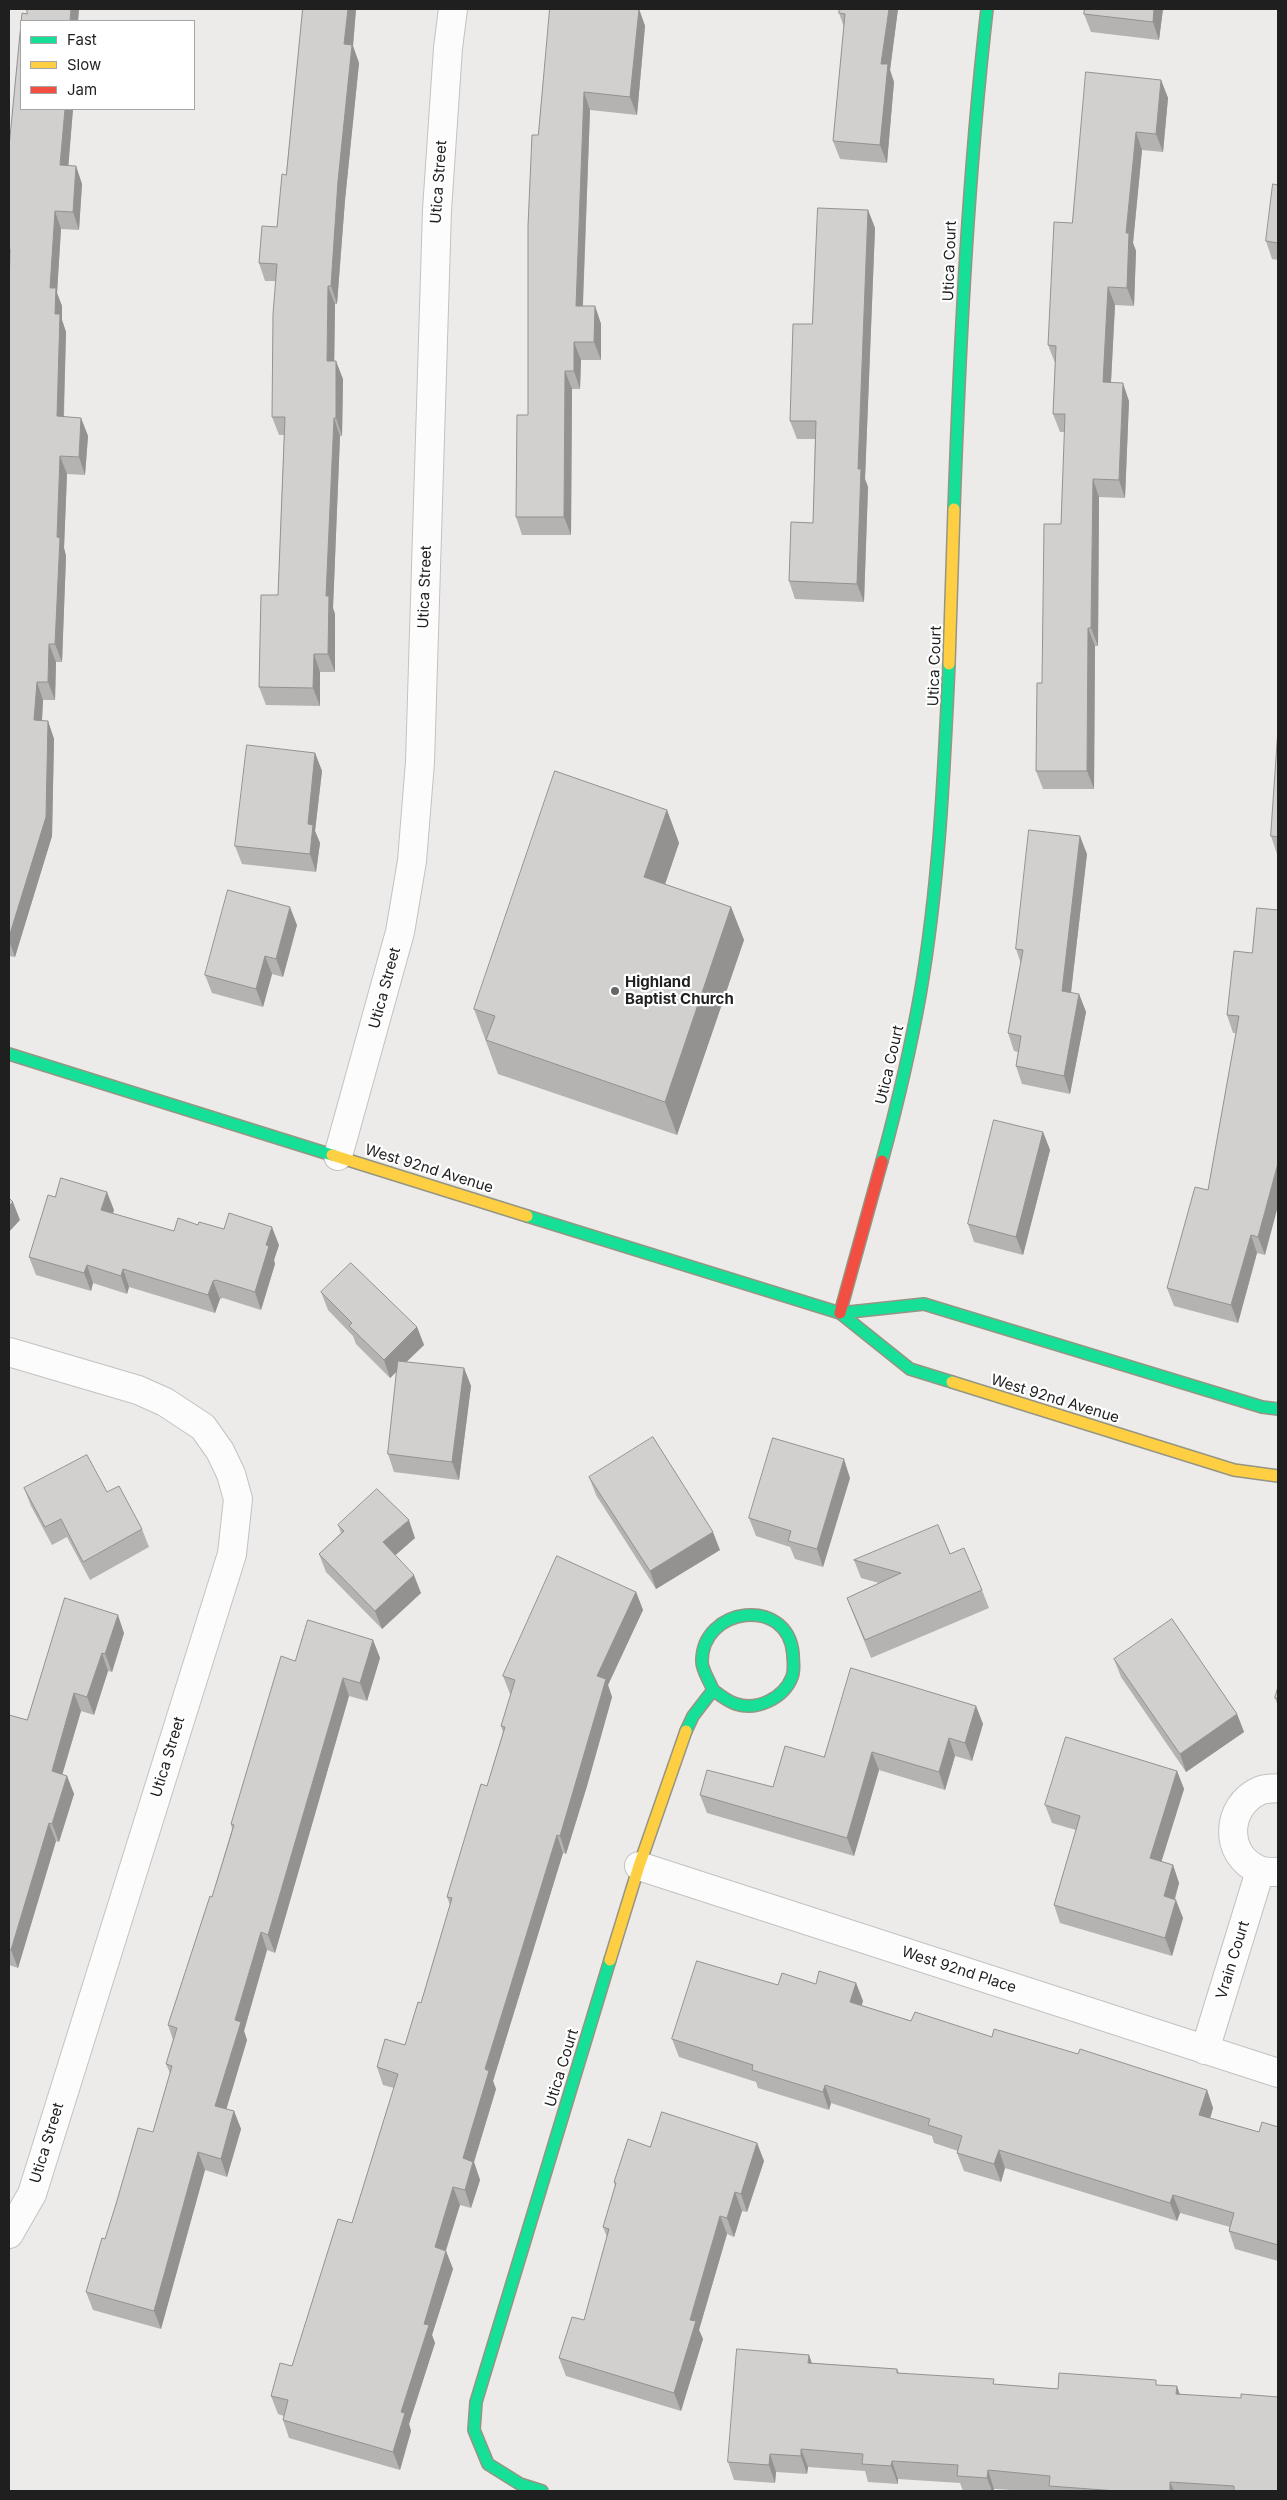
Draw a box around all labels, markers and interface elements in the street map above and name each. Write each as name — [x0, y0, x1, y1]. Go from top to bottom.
legend — [20, 20, 195, 110]
text: Fast — [67, 30, 97, 49]
text: Slow — [67, 55, 101, 74]
text: Jam — [67, 80, 97, 99]
street label: Utica Street — [427, 140, 451, 224]
street label: Utica Court — [940, 220, 960, 302]
street label: Utica Street — [415, 545, 435, 629]
street label: Utica Court — [925, 625, 945, 707]
street label: Utica Street — [366, 945, 404, 1031]
place label: Highland Baptist Church — [625, 973, 734, 1008]
marker: Highland Baptist Church — [609, 985, 621, 997]
street label: Utica Court — [872, 1024, 908, 1106]
street label: West 92nd Avenue — [363, 1141, 495, 1197]
street label: West 92nd Avenue — [989, 1371, 1121, 1427]
street label: Utica Street — [147, 1714, 189, 1800]
street label: Vrain Court — [1213, 1919, 1253, 2001]
street label: West 92nd Place — [899, 1943, 1019, 1997]
street label: Utica Court — [542, 2027, 582, 2109]
street label: Utica Street — [26, 2100, 68, 2186]

